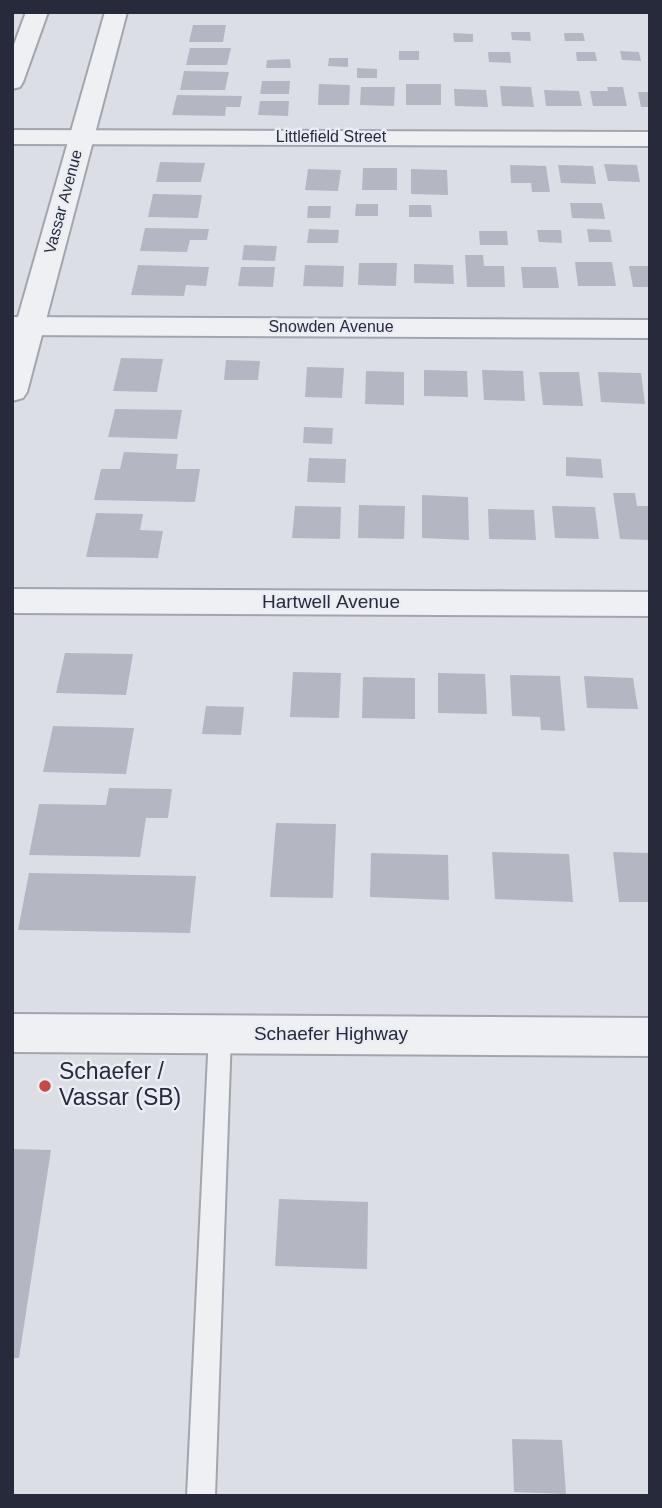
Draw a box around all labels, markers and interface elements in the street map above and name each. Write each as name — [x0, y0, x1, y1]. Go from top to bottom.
street label: Littlefield Street — [276, 128, 386, 148]
street label: Vassar Avenue — [41, 148, 87, 256]
street label: Snowden Avenue — [268, 318, 394, 338]
street label: Hartwell Avenue — [262, 592, 400, 614]
street label: Schaefer Highway — [254, 1024, 408, 1046]
place label: Schaefer / Vassar (SB) — [59, 1059, 181, 1113]
marker: Schaefer / Vassar (SB) — [37, 1078, 53, 1094]

